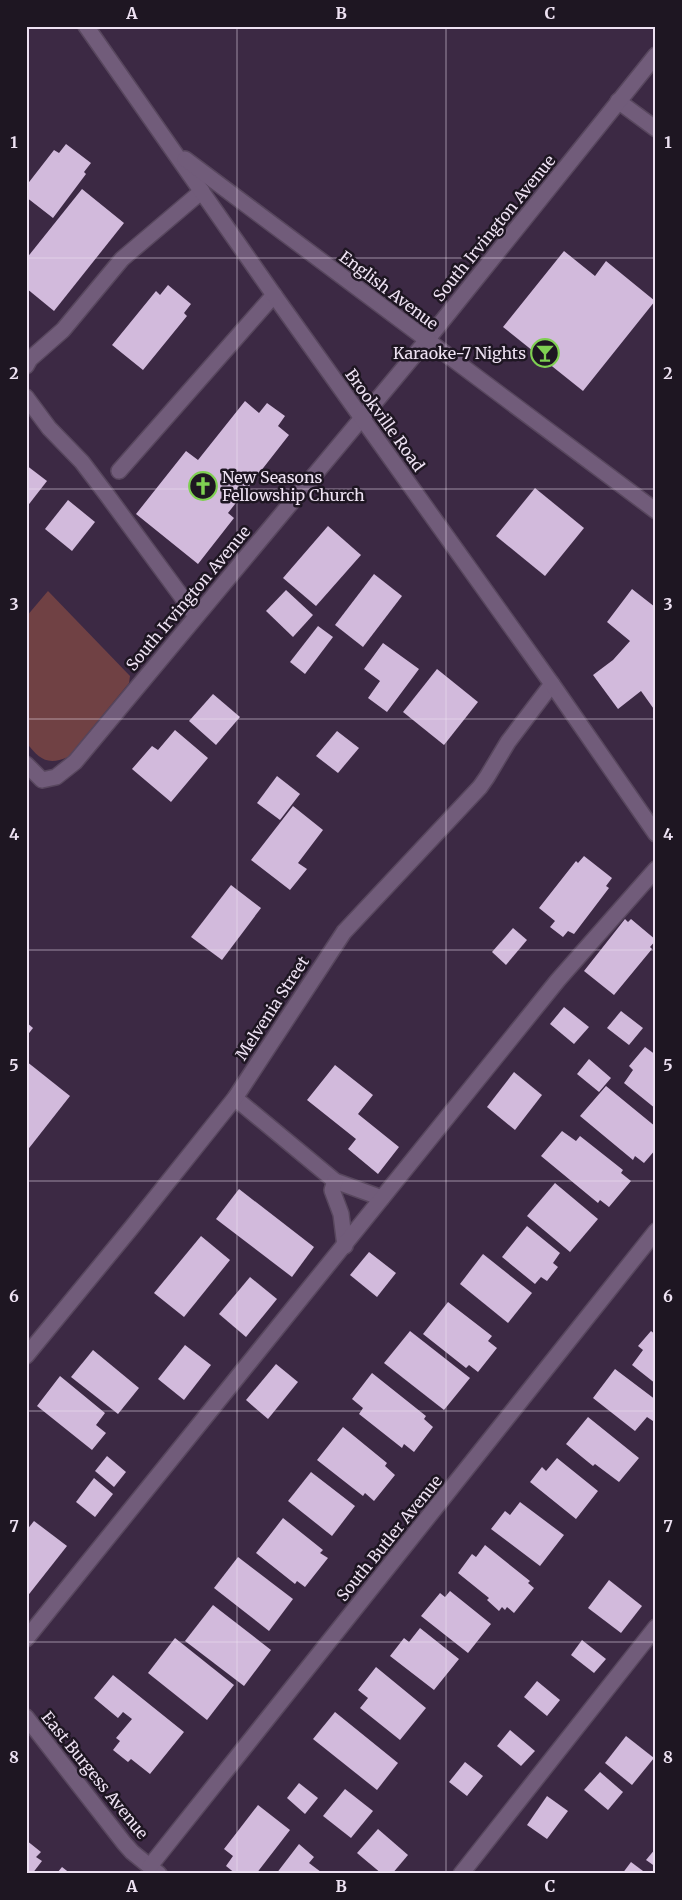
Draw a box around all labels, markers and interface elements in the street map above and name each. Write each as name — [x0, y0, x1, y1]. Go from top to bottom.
text: A — [125, 3, 138, 23]
text: B — [335, 3, 347, 23]
text: C — [545, 3, 555, 23]
text: 1 — [10, 132, 18, 152]
text: 1 — [664, 132, 672, 152]
street label: South Irvington Avenue — [429, 151, 559, 305]
street label: English Avenue — [336, 246, 442, 334]
bar icon: Karaoke-7 Nights — [530, 338, 560, 368]
place label: Karaoke-7 Nights — [393, 343, 526, 363]
text: 2 — [9, 363, 19, 383]
text: 2 — [663, 363, 673, 383]
street label: Brookville Road — [341, 365, 429, 475]
place label: New Seasons Fellowship Church — [222, 467, 365, 505]
church icon: New Seasons Fellowship Church — [188, 471, 218, 501]
street label: South Irvington Avenue — [122, 521, 254, 675]
text: 3 — [9, 594, 19, 614]
text: 3 — [663, 594, 673, 614]
text: 4 — [9, 824, 19, 844]
text: 4 — [663, 824, 673, 844]
street label: Melvenia Street — [231, 952, 313, 1064]
text: 5 — [9, 1055, 19, 1075]
text: 5 — [663, 1055, 673, 1075]
text: 6 — [9, 1286, 19, 1306]
text: 6 — [663, 1286, 673, 1306]
street label: South Butler Avenue — [332, 1471, 446, 1605]
text: 7 — [9, 1516, 19, 1536]
text: 7 — [663, 1516, 673, 1536]
street label: East Burgess Avenue — [37, 1707, 153, 1843]
text: 8 — [9, 1747, 19, 1767]
text: 8 — [663, 1747, 673, 1767]
text: A — [125, 1876, 138, 1896]
text: B — [335, 1876, 347, 1896]
text: C — [545, 1876, 555, 1896]

